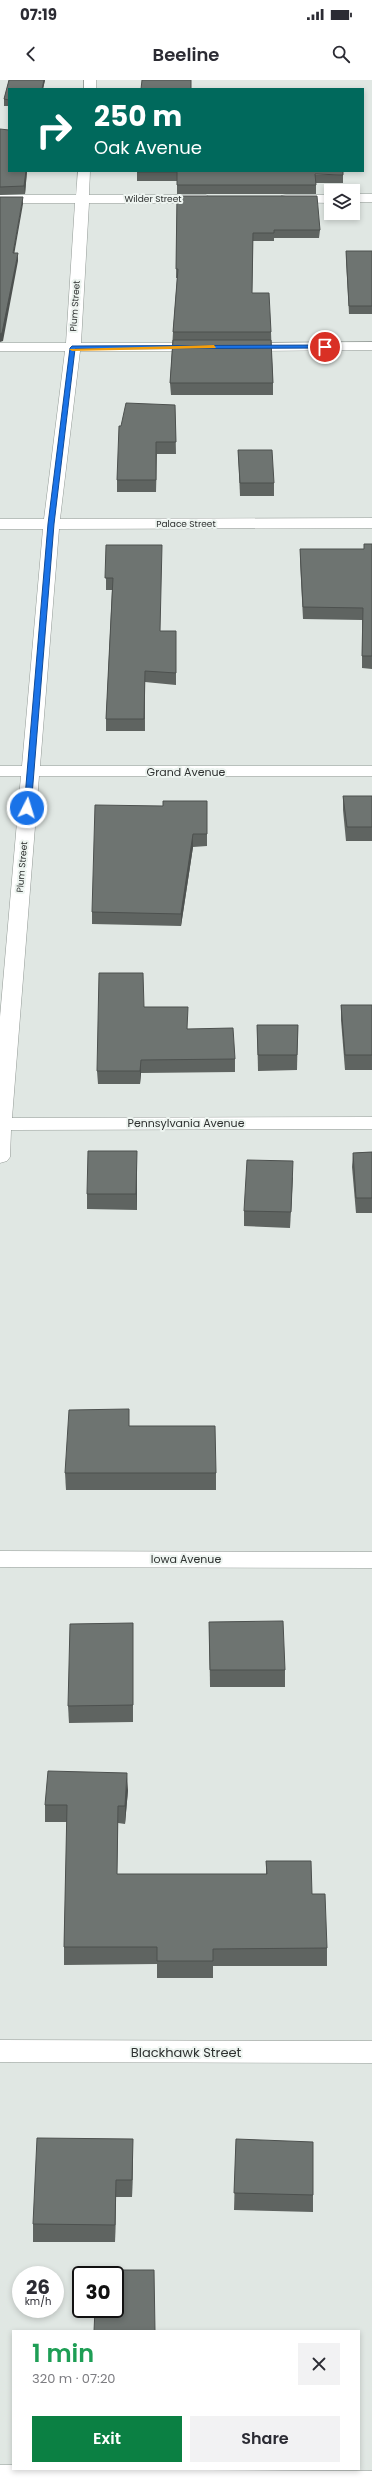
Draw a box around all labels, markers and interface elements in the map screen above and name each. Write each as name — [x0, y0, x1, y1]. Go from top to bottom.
text: 07:19 — [20, 4, 57, 25]
text: Beeline — [153, 42, 219, 67]
icon: back — [20, 43, 42, 65]
icon: search — [330, 43, 352, 65]
text: 250 m — [94, 97, 182, 136]
icon: right — [28, 104, 80, 156]
text: Oak Avenue — [94, 135, 202, 160]
map controls — [324, 184, 360, 220]
button: layers — [324, 184, 360, 220]
street label: Wilder Street — [125, 193, 182, 205]
street label: Plum Street — [67, 280, 83, 332]
pin — [308, 330, 342, 364]
icon: arrive — [314, 336, 336, 358]
street label: Palace Street — [156, 518, 216, 530]
street label: Grand Avenue — [147, 764, 226, 780]
position arrow — [6, 787, 48, 829]
street label: Plum Street — [14, 841, 30, 893]
street label: Pennsylvania Avenue — [128, 1115, 245, 1131]
street label: Iowa Avenue — [151, 1551, 221, 1567]
street label: Blackhawk Street — [131, 2043, 242, 2062]
speed limit sign: 30 — [72, 2266, 124, 2318]
text: 26 — [26, 2273, 50, 2301]
text: km/h — [25, 2294, 51, 2309]
text: 1 min — [32, 2337, 94, 2370]
button: close — [298, 2343, 340, 2385]
text: 320 m · 07:20 — [32, 2369, 116, 2388]
button: Exit — [32, 2416, 182, 2462]
button: Share — [190, 2416, 340, 2462]

